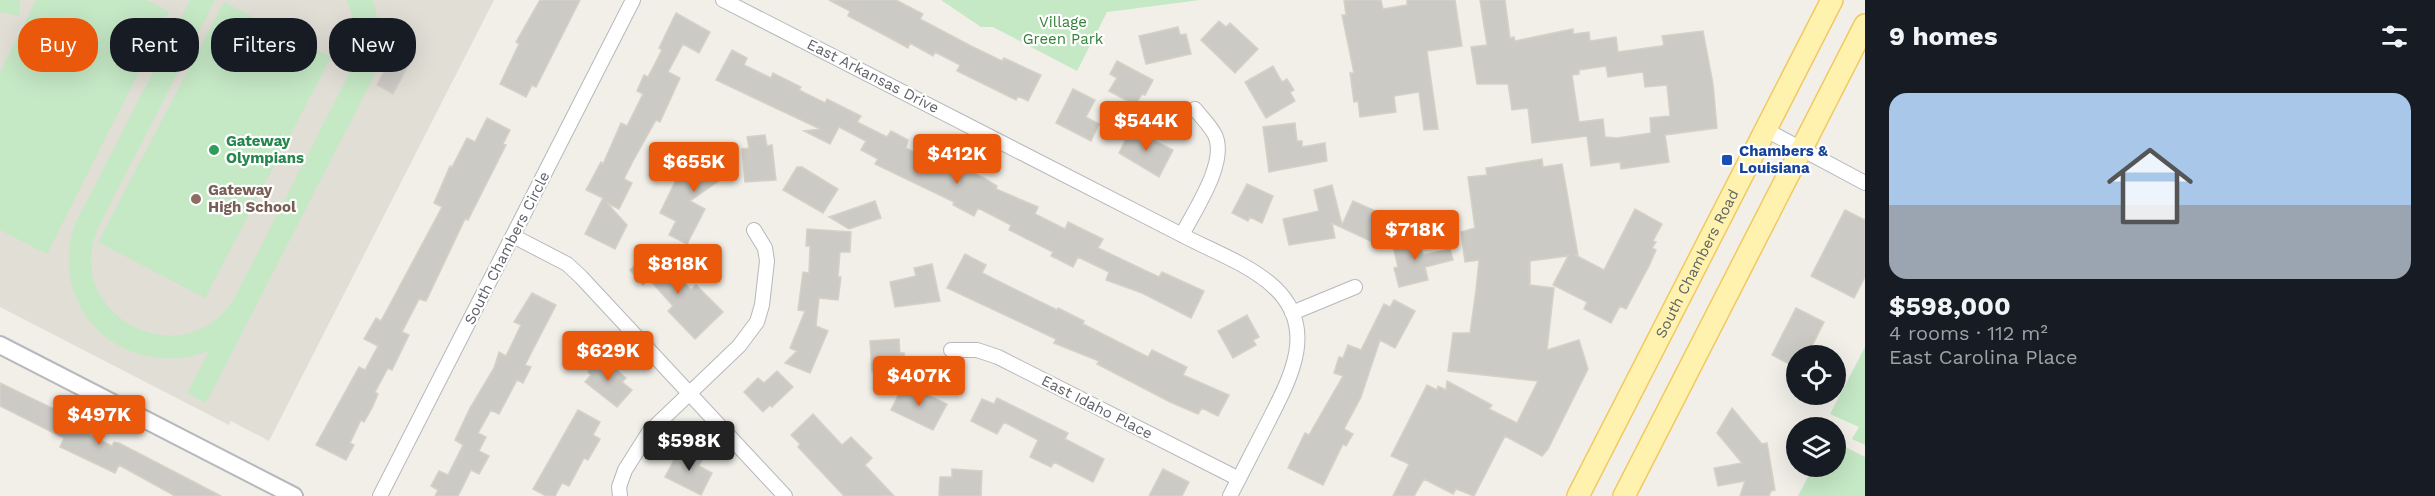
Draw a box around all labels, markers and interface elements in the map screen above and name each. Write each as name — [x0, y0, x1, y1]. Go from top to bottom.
park label: Village Green Park — [1023, 13, 1104, 48]
chip: Buy — [18, 18, 98, 72]
chip: Rent — [110, 18, 199, 72]
chip: Filters — [211, 18, 317, 72]
chip: New — [329, 18, 416, 72]
icon: filters — [2378, 20, 2411, 53]
text: 9 homes — [1889, 21, 1998, 51]
street label: East Arkansas Drive — [804, 35, 942, 117]
pin: $544K — [1104, 101, 1188, 152]
text: $544K — [1114, 108, 1178, 132]
place label: Gateway Olympians — [226, 132, 304, 167]
icon: home — [2096, 132, 2204, 240]
pin: $412K — [915, 134, 999, 185]
text: $412K — [927, 141, 987, 165]
pin: $655K — [652, 142, 736, 193]
place label: Chambers & Louisiana — [1739, 142, 1828, 177]
marker: Gateway Olympians — [207, 143, 221, 157]
text: $655K — [663, 149, 725, 173]
marker: Chambers & Louisiana — [1720, 153, 1734, 167]
street label: South Chambers Circle — [460, 168, 554, 328]
place label: Gateway High School — [208, 181, 296, 216]
street label: South Chambers Road — [1651, 186, 1742, 341]
marker: Gateway High School — [189, 192, 203, 206]
pin: $718K — [1373, 210, 1457, 261]
text: $718K — [1385, 217, 1445, 241]
pin: $818K — [636, 244, 720, 295]
text: $818K — [648, 251, 708, 275]
text: $598,000 — [1889, 291, 2011, 321]
text: 4 rooms · 112 m² — [1889, 321, 2048, 345]
pin: $629K — [566, 331, 650, 382]
text: $629K — [576, 338, 640, 362]
map controls — [1786, 345, 1846, 477]
button: locate — [1786, 345, 1846, 405]
text: East Carolina Place — [1889, 345, 2078, 369]
pin: $407K — [877, 356, 961, 407]
text: $407K — [887, 363, 951, 387]
street label: East Idaho Place — [1038, 371, 1156, 443]
pin: $497K — [57, 395, 141, 446]
text: $497K — [67, 402, 131, 426]
button: layers — [1786, 417, 1846, 477]
pin: $598K — [647, 421, 731, 472]
text: $598K — [657, 428, 721, 452]

